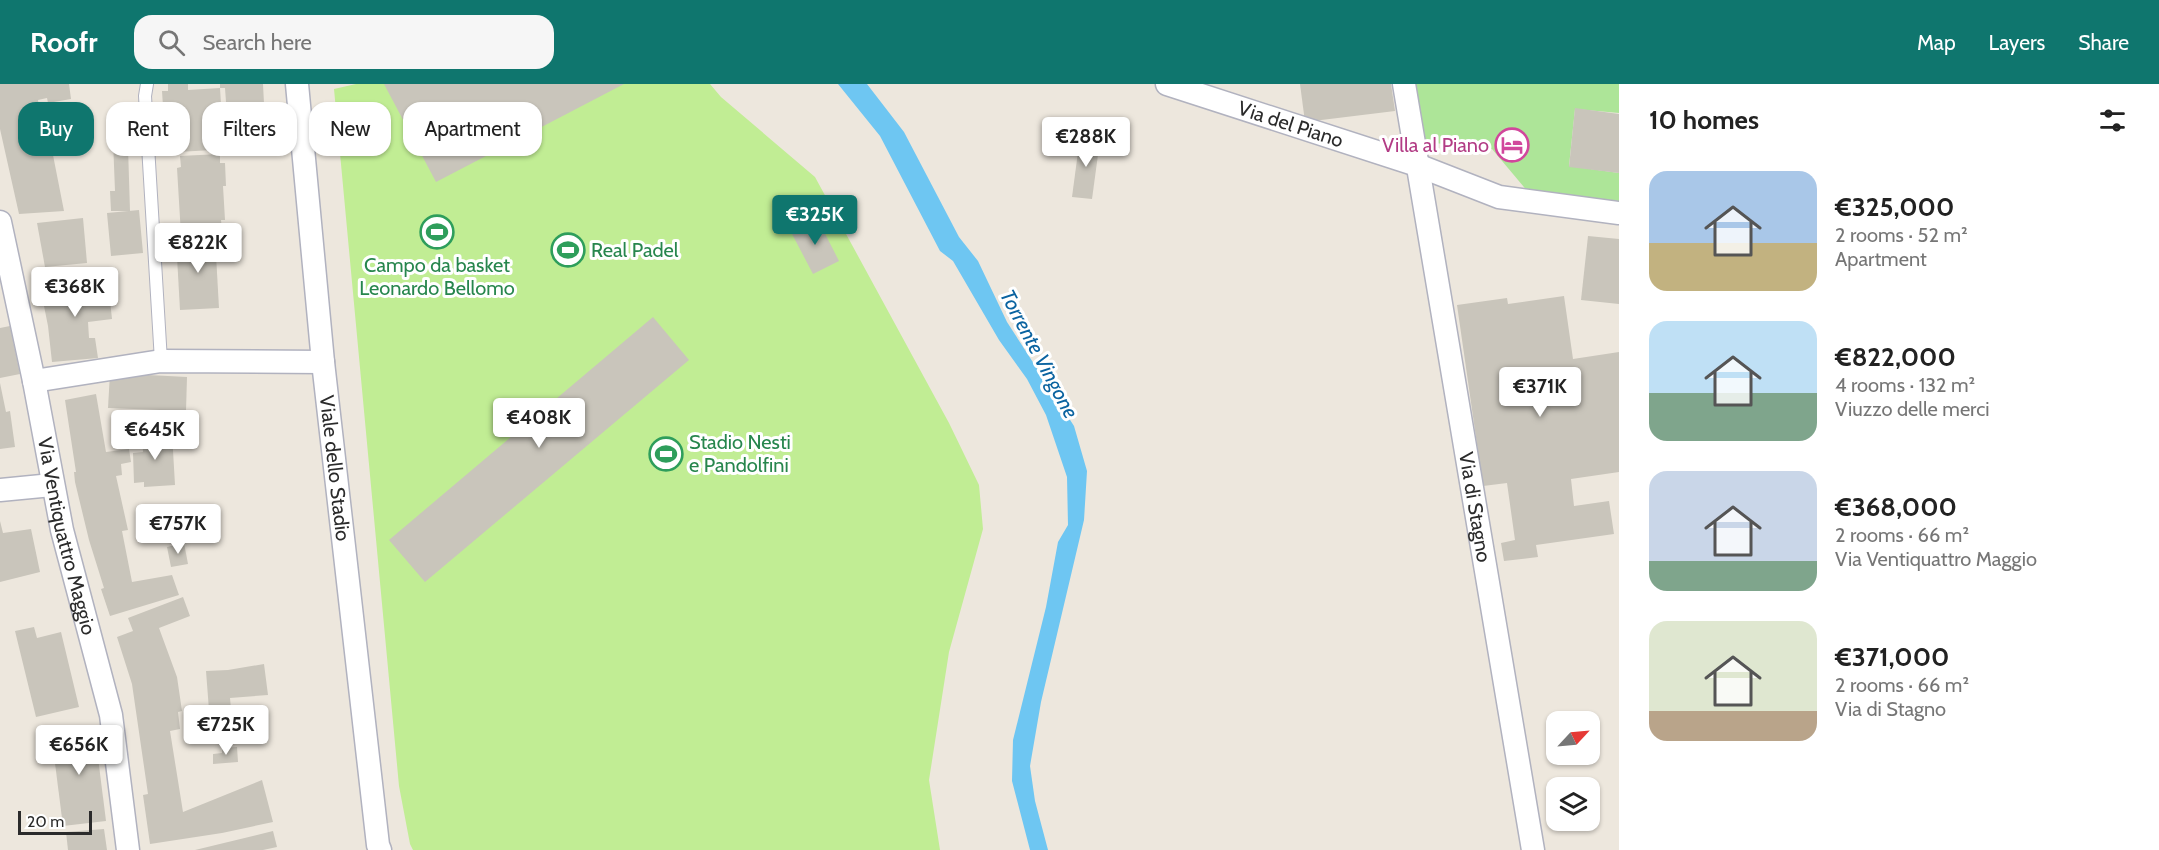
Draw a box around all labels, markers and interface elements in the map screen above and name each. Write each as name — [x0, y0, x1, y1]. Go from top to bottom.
search box — [134, 15, 554, 69]
text: Roofr — [30, 25, 98, 59]
icon: search — [155, 26, 188, 59]
text: Search here — [203, 29, 312, 56]
text: Map — [1917, 30, 1956, 55]
text: Layers — [1989, 30, 2045, 55]
text: Share — [2078, 30, 2129, 55]
street label: Via del Piano — [1235, 96, 1346, 152]
chip: Buy — [18, 102, 94, 156]
chip: Rent — [106, 102, 190, 156]
chip: Filters — [202, 102, 297, 156]
chip: New — [309, 102, 391, 156]
chip: Apartment — [403, 102, 542, 156]
text: 10 homes — [1649, 104, 1759, 136]
icon: filters — [2096, 104, 2129, 137]
pin: €288K — [1044, 117, 1128, 168]
text: €288K — [1056, 124, 1116, 148]
hotel icon: Villa al Piano — [1494, 127, 1530, 163]
place label: Villa al Piano — [1382, 133, 1489, 157]
text: €325,000 — [1835, 191, 1954, 223]
pin: €325K — [773, 195, 857, 246]
icon: home — [1697, 195, 1769, 267]
text: €325K — [786, 202, 844, 226]
sports icon: Campo da basket Leonardo Bellomo — [419, 214, 455, 250]
pin: €822K — [156, 223, 240, 274]
text: 2 rooms · 52 m² — [1835, 223, 1968, 247]
text: €822K — [169, 230, 227, 254]
sports icon: Real Padel — [550, 232, 586, 268]
place label: Real Padel — [591, 238, 679, 262]
text: Apartment — [1835, 247, 1927, 271]
place label: Campo da basket Leonardo Bellomo — [359, 253, 515, 300]
pin: €368K — [33, 267, 117, 318]
text: €368K — [45, 274, 105, 298]
water label: Torrente Vingone — [995, 285, 1084, 423]
text: €822,000 — [1835, 341, 1956, 373]
icon: home — [1697, 345, 1769, 417]
pin: €371K — [1498, 367, 1582, 418]
text: 4 rooms · 132 m² — [1835, 373, 1975, 397]
text: €371K — [1513, 374, 1567, 398]
street label: Viale dello Stadio — [315, 394, 355, 542]
text: Viuzzo delle merci — [1835, 397, 1990, 421]
pin: €408K — [497, 398, 581, 449]
text: €408K — [507, 405, 571, 429]
pin: €645K — [113, 410, 197, 461]
text: €645K — [125, 417, 185, 441]
place label: Stadio Nesti e Pandolfini — [689, 430, 791, 477]
street label: Via Ventiquattro Maggio — [33, 435, 101, 637]
sports icon: Stadio Nesti e Pandolfini — [648, 436, 684, 472]
street label: Via di Stagno — [1454, 450, 1496, 564]
text: €368,000 — [1835, 491, 1957, 523]
icon: home — [1697, 495, 1769, 567]
pin: €757K — [136, 504, 220, 555]
text: €757K — [150, 511, 206, 535]
text: 2 rooms · 66 m² — [1835, 523, 1969, 547]
text: Via Ventiquattro Maggio — [1835, 547, 2037, 571]
text: €371,000 — [1835, 641, 1949, 673]
icon: home — [1697, 645, 1769, 717]
text: 2 rooms · 66 m² — [1835, 673, 1969, 697]
text: Via di Stagno — [1835, 697, 1946, 721]
pin: €725K — [184, 705, 268, 756]
north arrow — [1546, 711, 1600, 765]
map controls — [1546, 711, 1600, 831]
text: €725K — [198, 712, 254, 736]
pin: €656K — [37, 725, 121, 776]
text: €656K — [50, 732, 108, 756]
button: layers — [1546, 777, 1600, 831]
scale bar — [18, 808, 92, 836]
text: 20 m — [27, 812, 64, 831]

